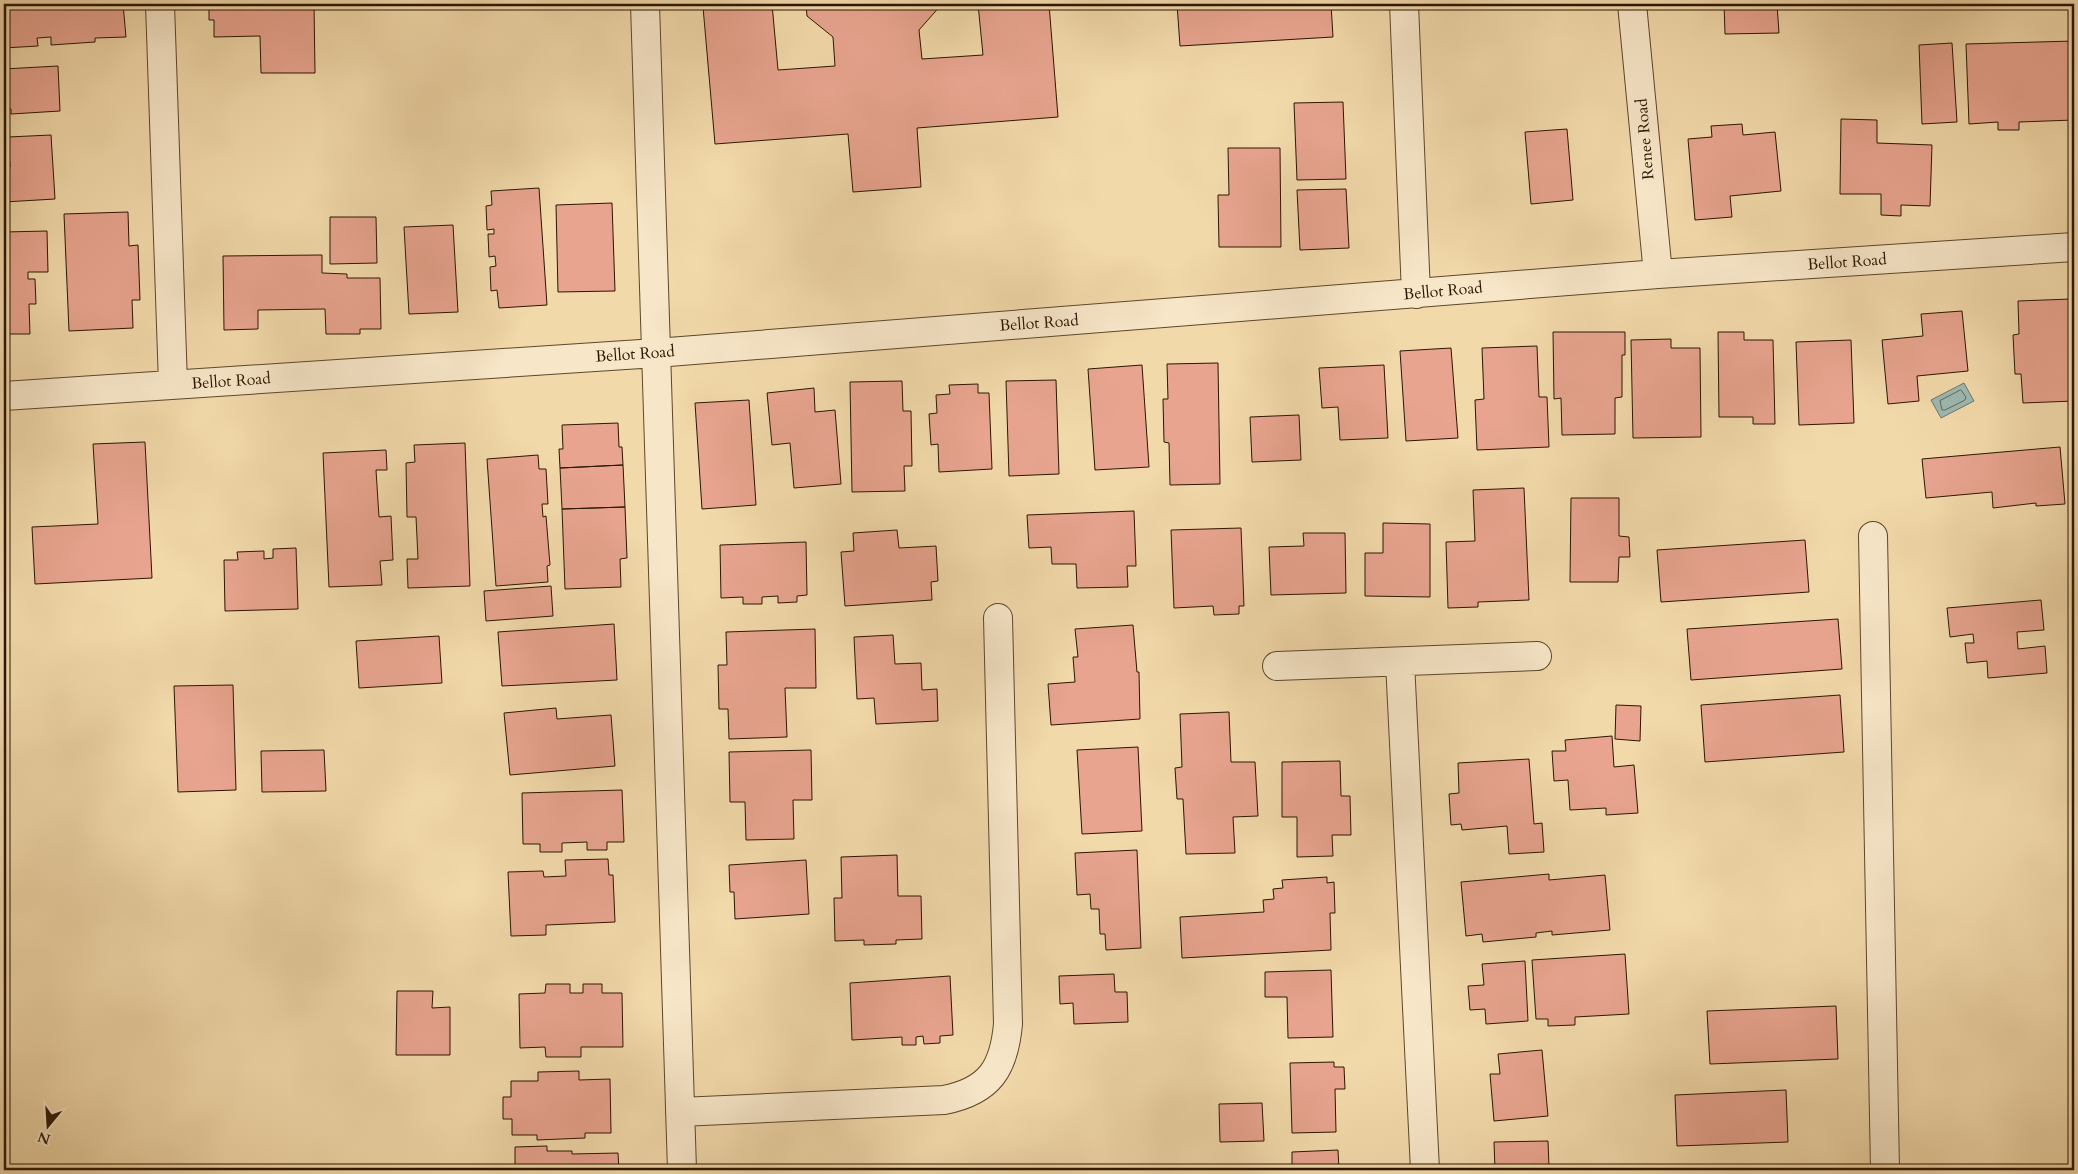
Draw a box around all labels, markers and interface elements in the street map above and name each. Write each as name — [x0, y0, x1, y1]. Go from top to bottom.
street label: Renee Road — [1630, 97, 1660, 181]
street label: Bellot Road — [1807, 248, 1888, 276]
street label: Bellot Road — [1402, 277, 1484, 305]
street label: Bellot Road — [999, 309, 1080, 337]
street label: Bellot Road — [595, 340, 676, 368]
street label: Bellot Road — [191, 367, 272, 395]
north arrow — [22, 1102, 72, 1152]
text: N — [35, 1127, 53, 1149]

